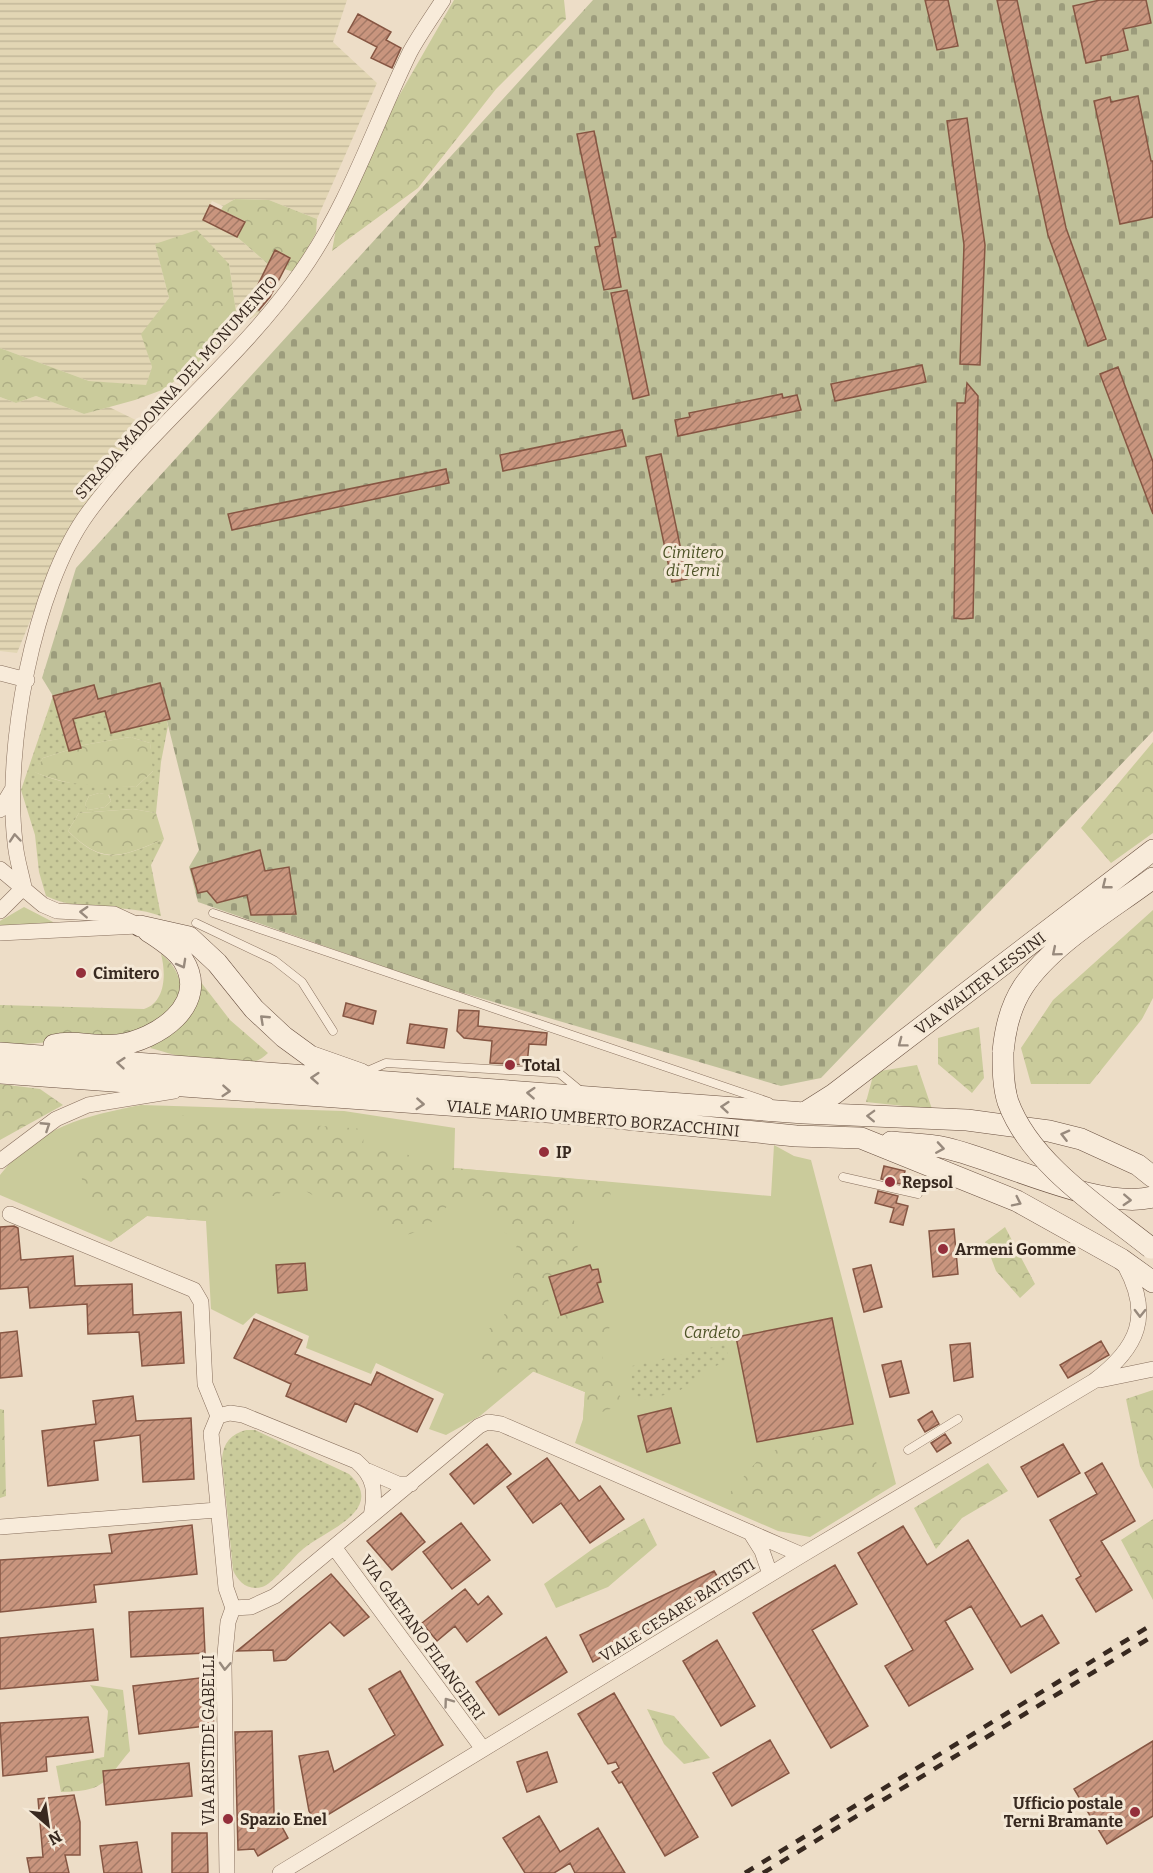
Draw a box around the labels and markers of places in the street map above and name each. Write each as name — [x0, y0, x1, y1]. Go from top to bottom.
place label: Cimitero — [93, 964, 160, 983]
marker: Cimitero — [74, 966, 88, 980]
place label: Total — [522, 1056, 561, 1075]
marker: Total — [503, 1058, 517, 1072]
place label: IP — [556, 1143, 572, 1162]
marker: IP — [537, 1145, 551, 1159]
place label: Repsol — [902, 1173, 953, 1192]
marker: Repsol — [883, 1175, 897, 1189]
place label: Armeni Gomme — [955, 1240, 1076, 1259]
marker: Armeni Gomme — [936, 1242, 950, 1256]
place label: Ufficio postale Terni Bramante — [1004, 1794, 1123, 1831]
marker: Ufficio postale Terni Bramante — [1128, 1805, 1142, 1819]
place label: Spazio Enel — [240, 1810, 327, 1829]
marker: Spazio Enel — [221, 1812, 235, 1826]

